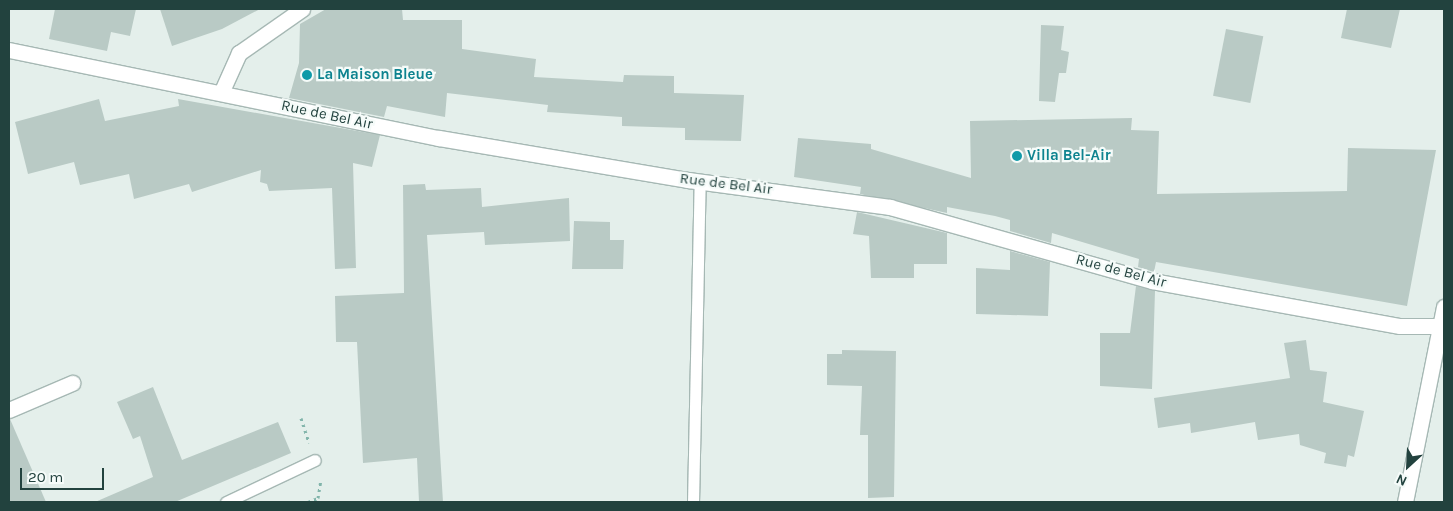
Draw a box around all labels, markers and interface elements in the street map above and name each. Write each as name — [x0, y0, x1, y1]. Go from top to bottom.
place label: La Maison Bleue — [317, 66, 433, 84]
marker: La Maison Bleue — [301, 69, 313, 81]
street label: Rue de Bel Air — [280, 97, 374, 133]
place label: Villa Bel-Air — [1027, 147, 1111, 165]
marker: Villa Bel-Air — [1011, 150, 1023, 162]
street label: Rue de Bel Air — [679, 169, 773, 199]
street label: Rue de Bel Air — [1074, 250, 1168, 292]
north arrow — [1383, 441, 1433, 491]
scale bar — [22, 458, 106, 490]
text: 20 m — [28, 468, 63, 486]
text: N — [1393, 470, 1410, 490]

